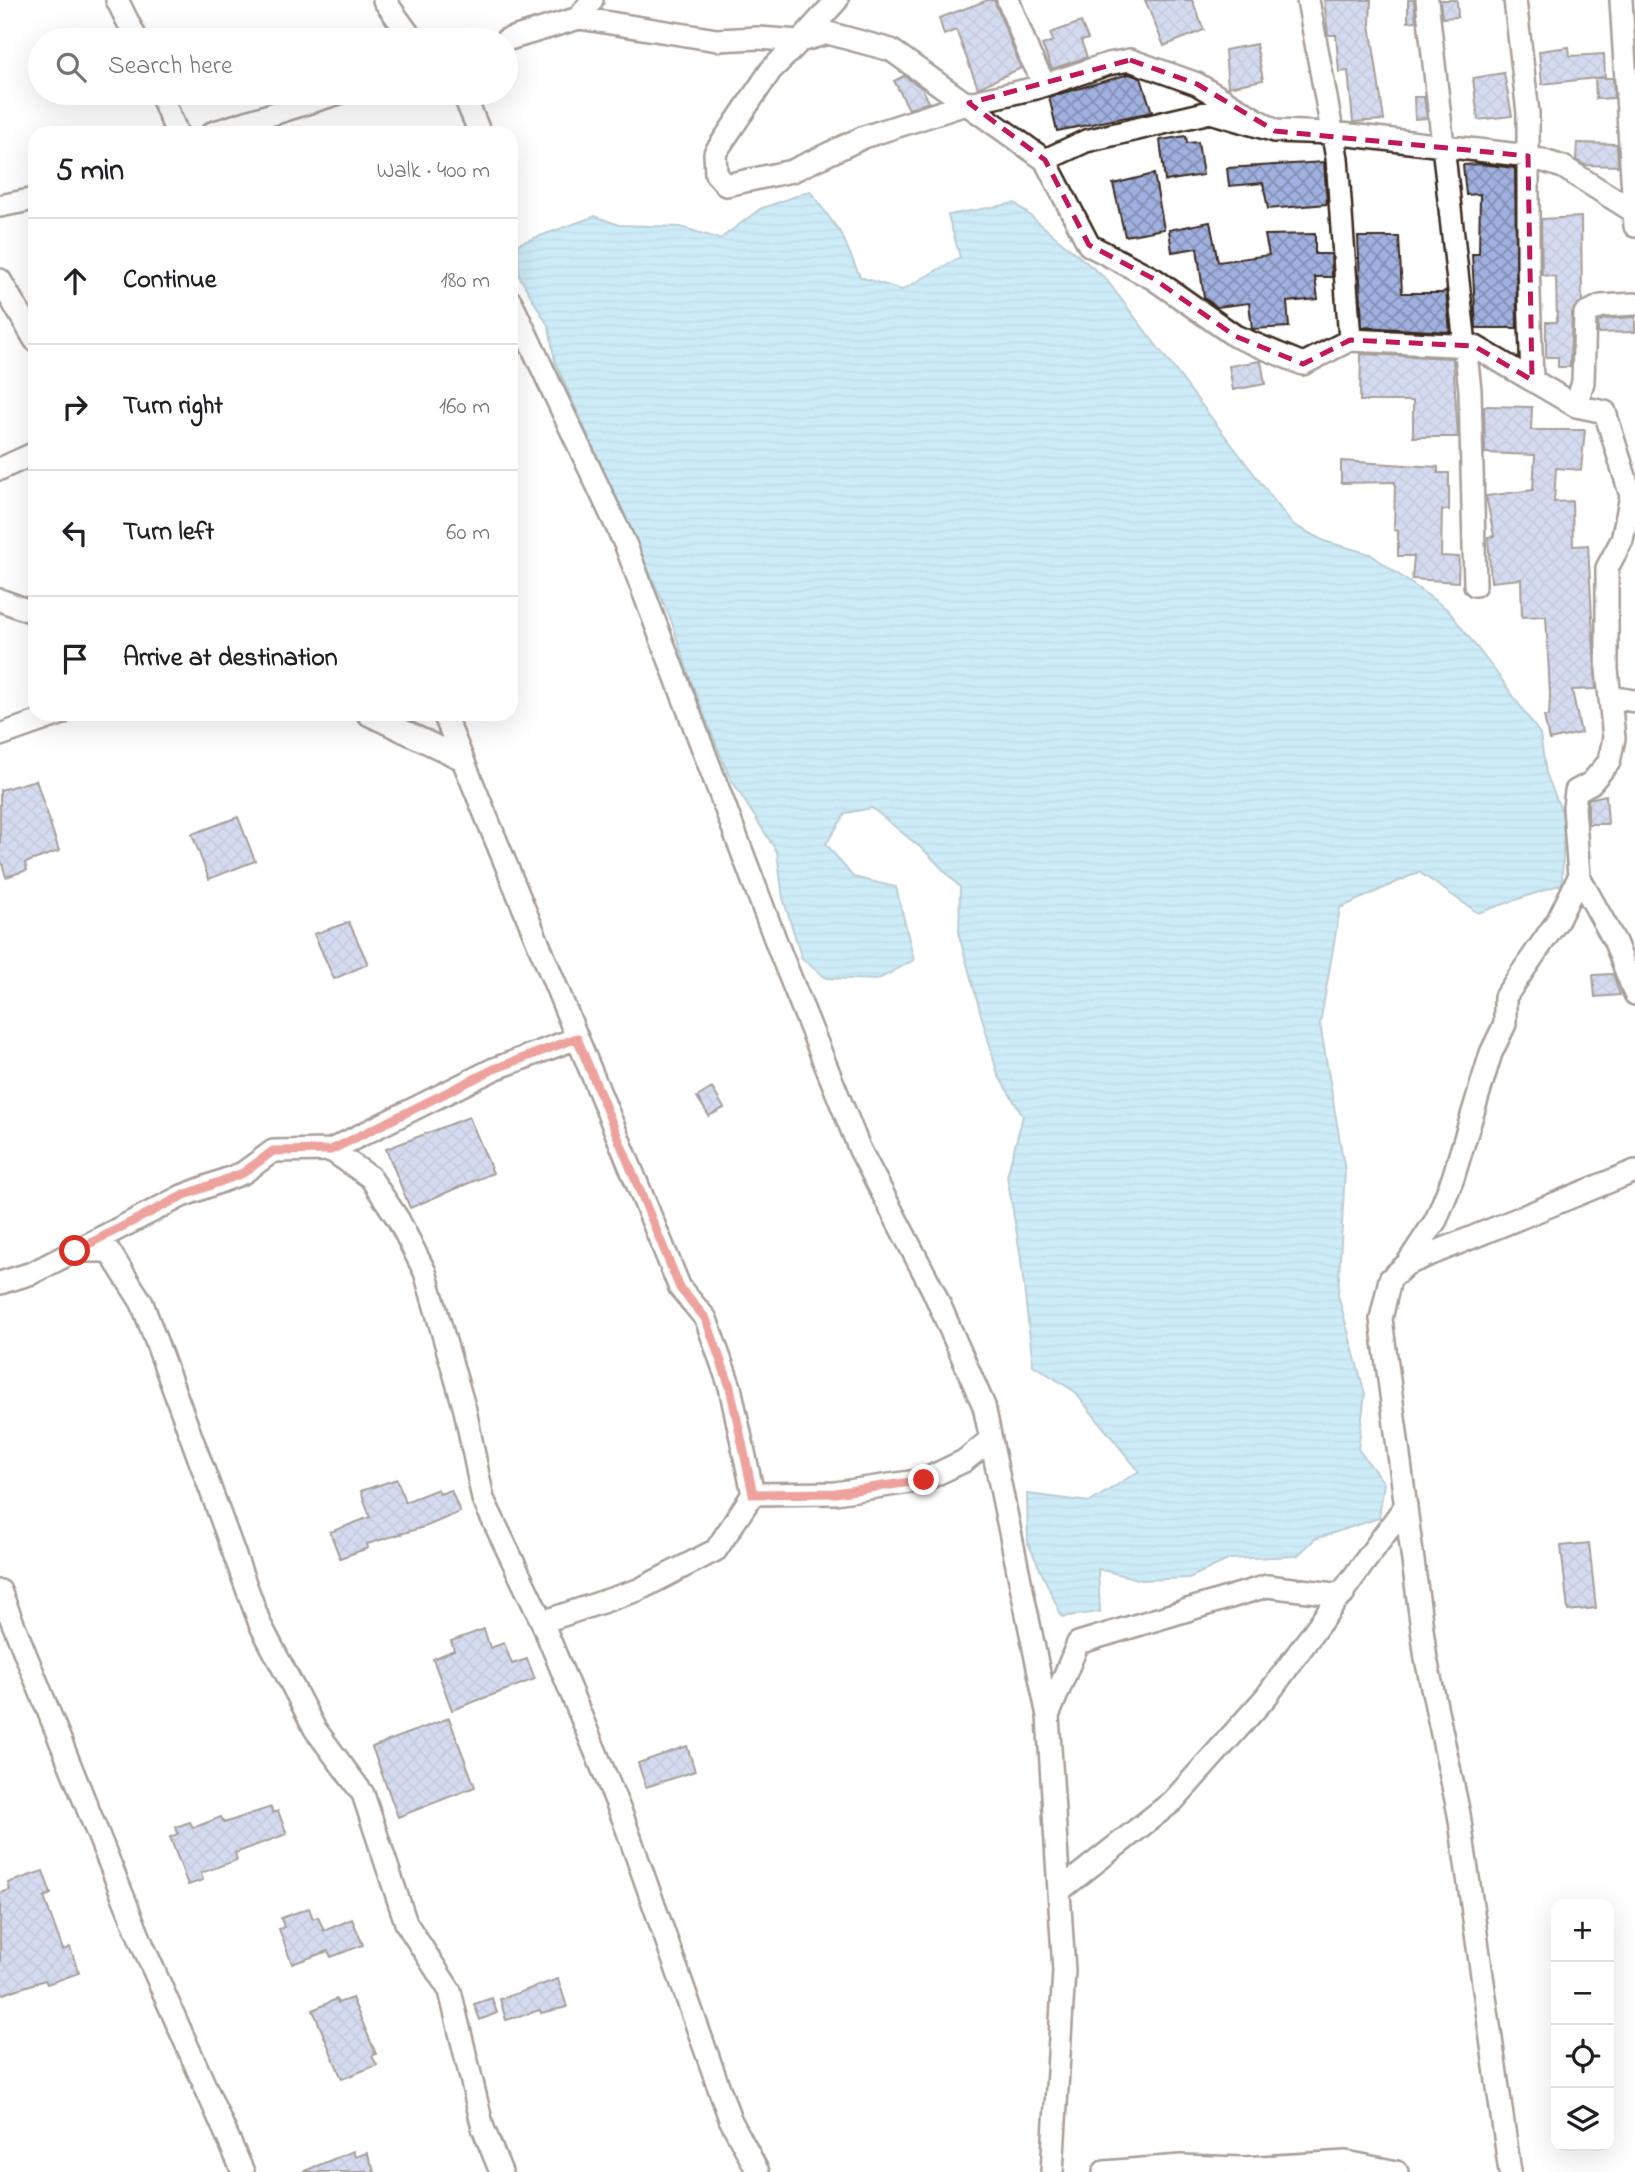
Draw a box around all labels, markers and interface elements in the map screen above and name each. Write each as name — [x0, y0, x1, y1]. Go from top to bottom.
search box — [28, 28, 518, 105]
icon: search — [52, 48, 90, 86]
text: Search here — [108, 48, 233, 86]
text: 5 min — [56, 150, 124, 194]
text: Walk · 400 m — [376, 155, 490, 188]
icon: ahead — [56, 262, 94, 300]
text: Continue — [123, 262, 216, 300]
text: 180 m — [441, 265, 490, 298]
icon: right — [56, 388, 94, 426]
text: Turn right — [123, 388, 223, 426]
text: 160 m — [439, 391, 490, 424]
icon: left — [56, 514, 94, 552]
text: Turn left — [123, 514, 214, 552]
text: 60 m — [446, 517, 490, 550]
icon: arrive — [56, 640, 94, 678]
text: Arrive at destination — [123, 640, 338, 678]
route start — [59, 1235, 90, 1266]
route end — [908, 1464, 939, 1495]
map controls — [1551, 1899, 1614, 2151]
button: + — [1551, 1899, 1614, 1962]
button: − — [1551, 1962, 1614, 2025]
button: locate — [1551, 2025, 1614, 2088]
button: layers — [1551, 2088, 1614, 2151]

